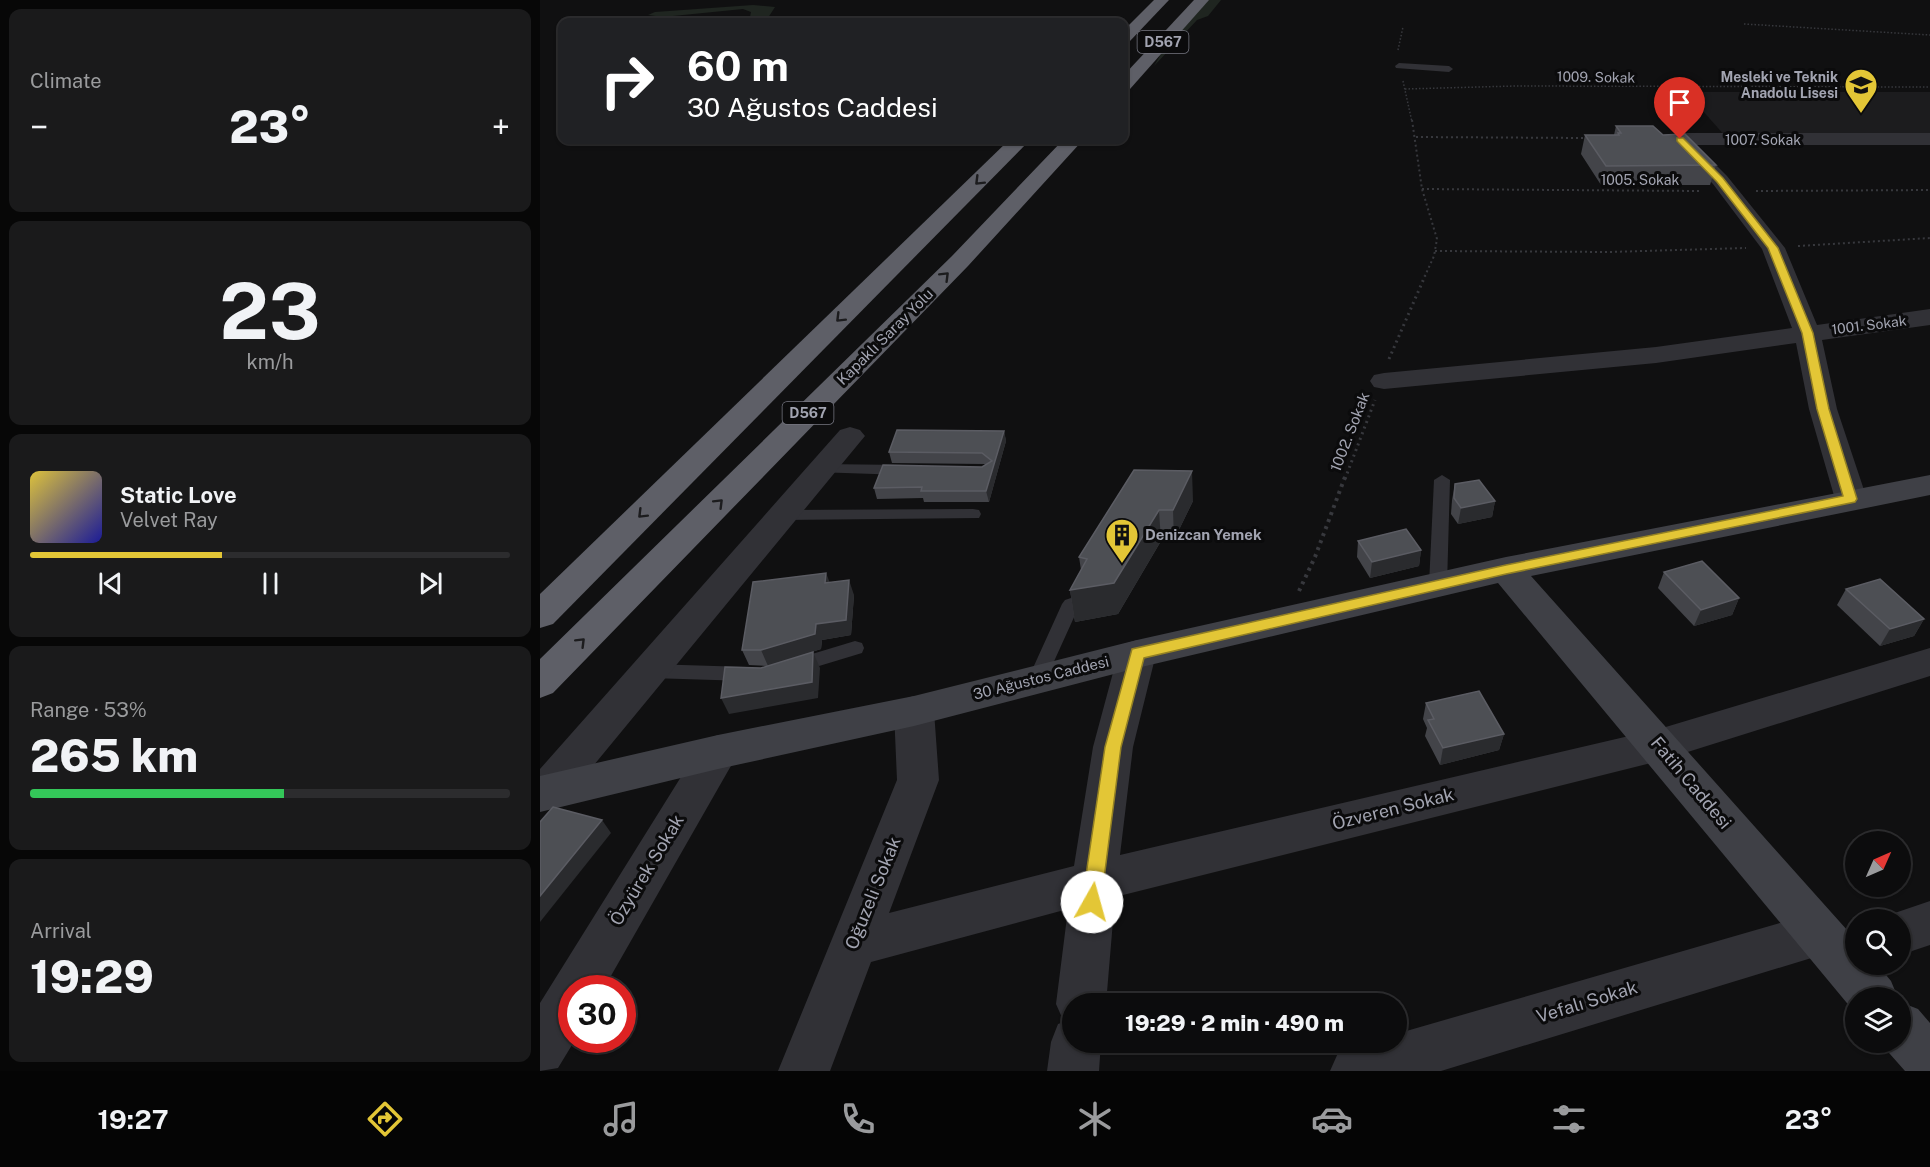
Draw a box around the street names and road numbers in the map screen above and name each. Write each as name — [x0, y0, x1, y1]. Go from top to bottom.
road number: D567 — [1138, 31, 1188, 53]
street label: 1009. Sokak — [1557, 68, 1635, 86]
street label: 1007. Sokak — [1725, 132, 1801, 148]
street label: 1005. Sokak — [1601, 172, 1680, 188]
street label: Kapaklı Saray Yolu — [833, 285, 936, 388]
street label: 1001. Sokak — [1831, 312, 1908, 338]
street label: 1002. Sokak — [1327, 390, 1372, 474]
road number: D567 — [782, 402, 834, 424]
street label: 30 Ağustos Caddesi — [971, 652, 1110, 703]
street label: Fatih Caddesi — [1647, 732, 1736, 833]
street label: Özveren Sokak — [1330, 782, 1456, 834]
street label: Özyürek Sokak — [604, 810, 688, 929]
street label: Oğuzeli Sokak — [840, 833, 905, 952]
street label: Vefalı Sokak — [1534, 976, 1640, 1027]

